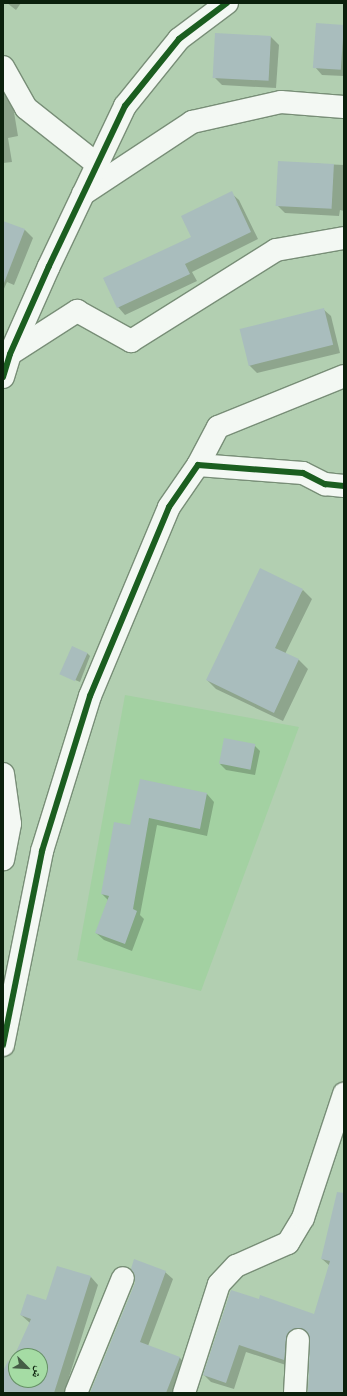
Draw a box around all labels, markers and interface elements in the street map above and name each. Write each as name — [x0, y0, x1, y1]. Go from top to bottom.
north arrow — [8, 1348, 48, 1388]
text: ش — [30, 1365, 46, 1380]

